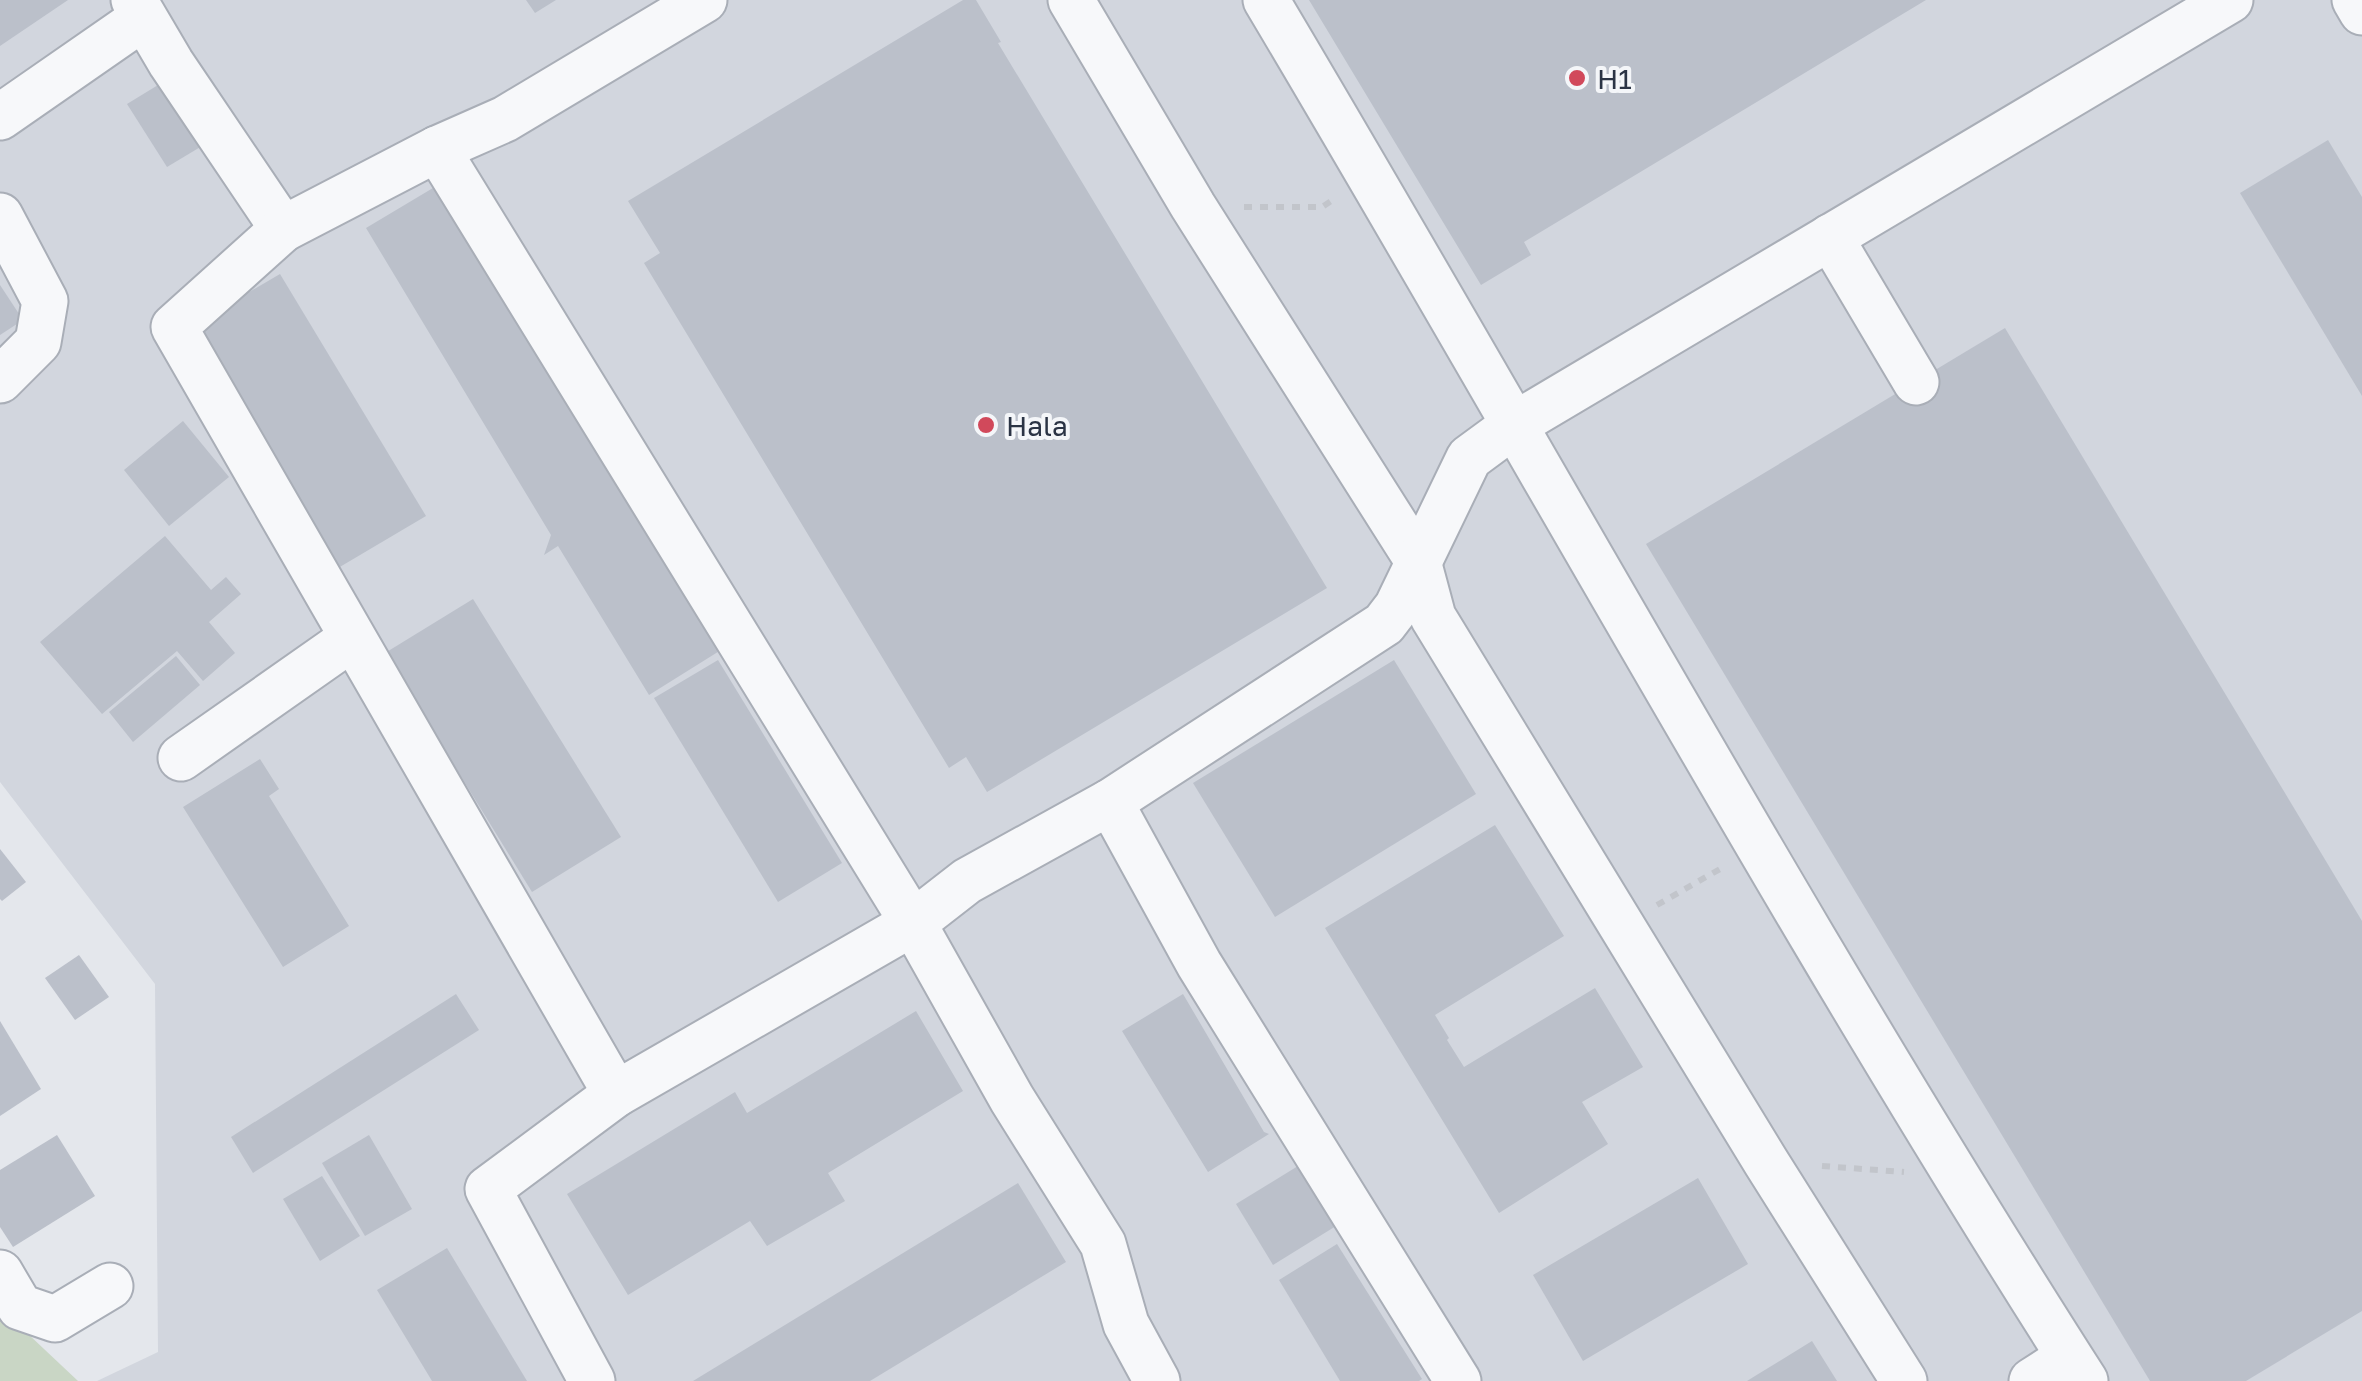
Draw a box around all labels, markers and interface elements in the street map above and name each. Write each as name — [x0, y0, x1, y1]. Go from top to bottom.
place label: H1 — [1597, 62, 1632, 95]
marker: H1 — [1566, 67, 1588, 89]
place label: Hala — [1006, 409, 1068, 442]
marker: Hala — [975, 414, 997, 436]

